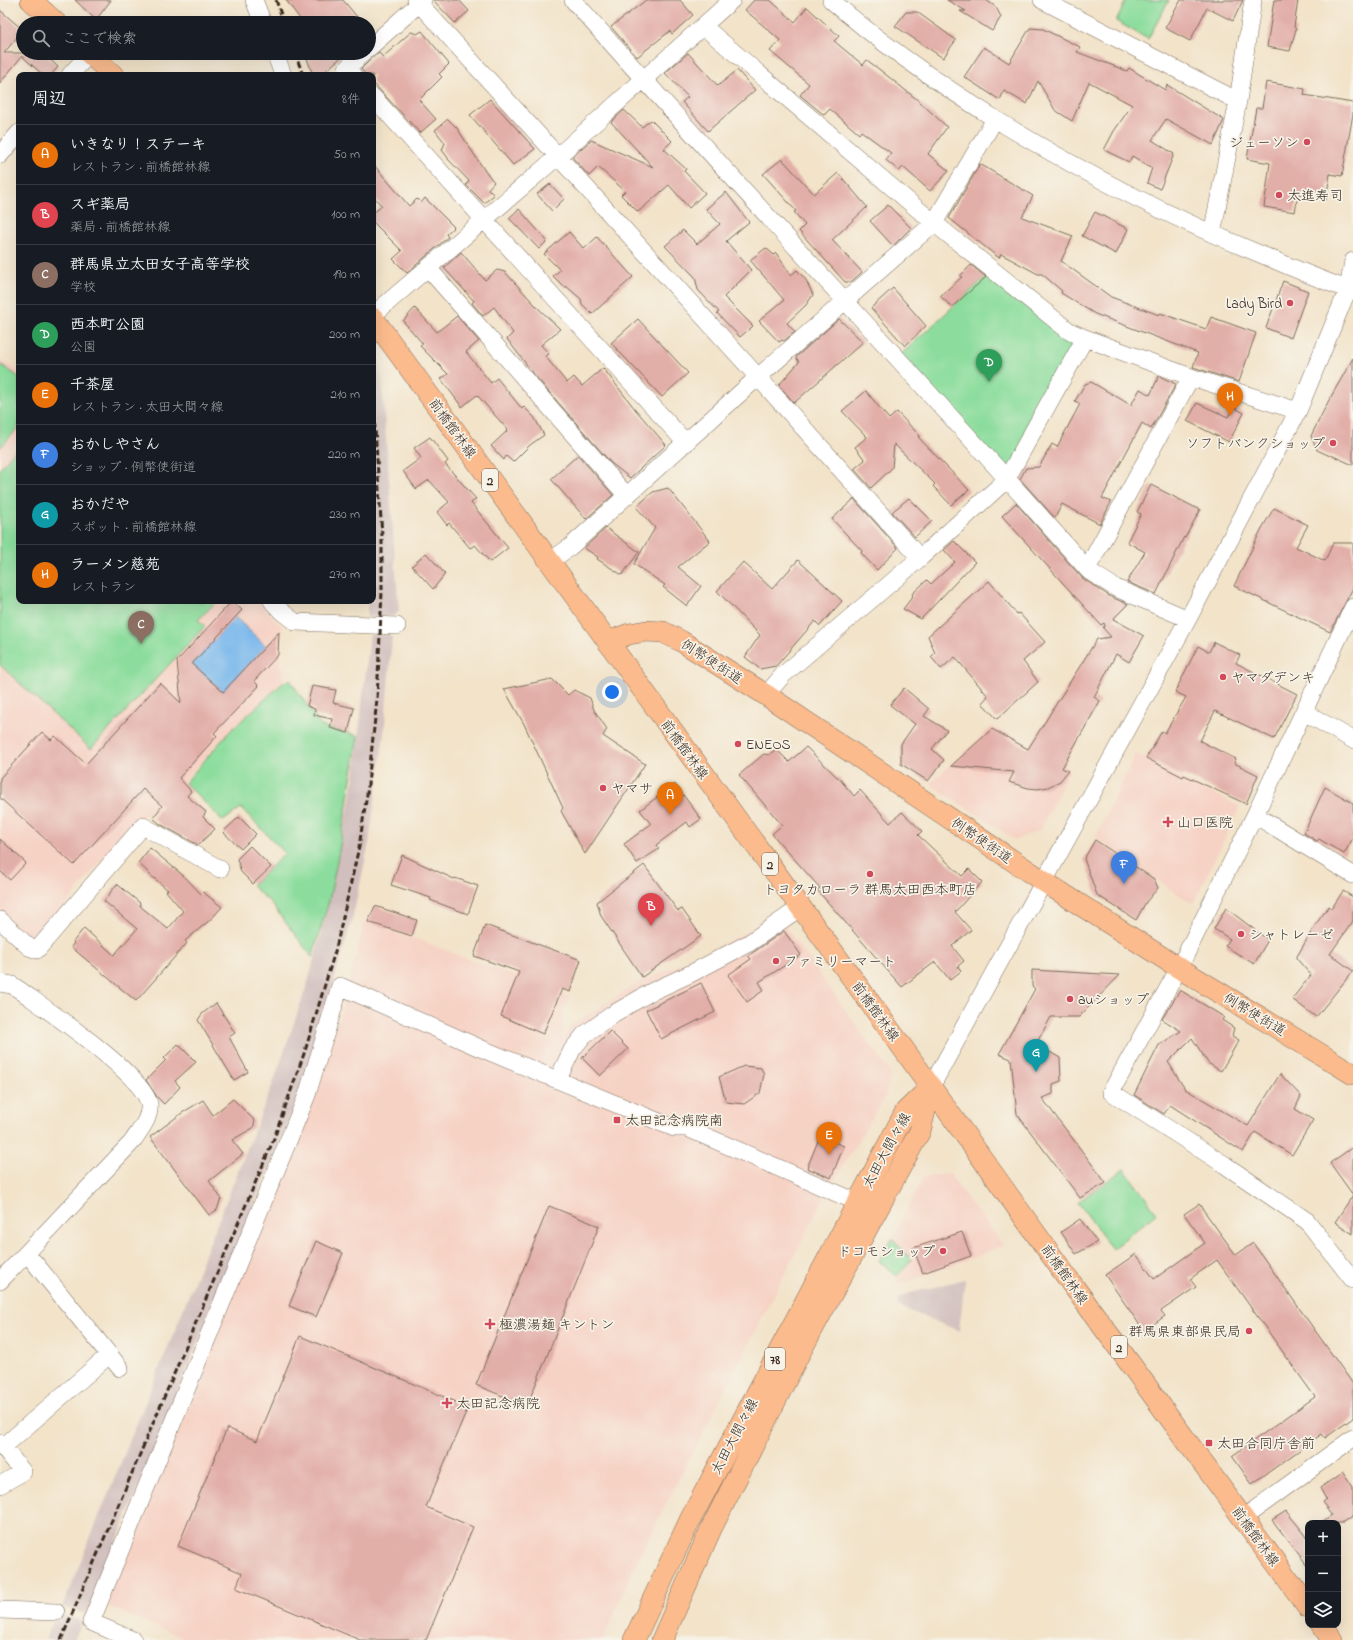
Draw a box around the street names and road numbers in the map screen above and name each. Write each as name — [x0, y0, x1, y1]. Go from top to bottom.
street label: 前橋館林線 — [423, 394, 481, 463]
road number: 2 — [482, 469, 498, 491]
street label: 例幣使街道 — [676, 634, 746, 690]
street label: 前橋館林線 — [655, 715, 713, 784]
street label: 例幣使街道 — [946, 813, 1016, 870]
road number: 2 — [762, 853, 778, 875]
street label: 前橋館林線 — [846, 977, 904, 1046]
street label: 例幣使街道 — [1219, 988, 1290, 1042]
street label: 太田大間々線 — [858, 1109, 917, 1193]
street label: 前橋館林線 — [1035, 1240, 1092, 1310]
road number: 2 — [1111, 1336, 1127, 1358]
road number: 78 — [765, 1348, 785, 1370]
street label: 太田大間々線 — [706, 1395, 764, 1479]
street label: 前橋館林線 — [1226, 1502, 1284, 1571]

